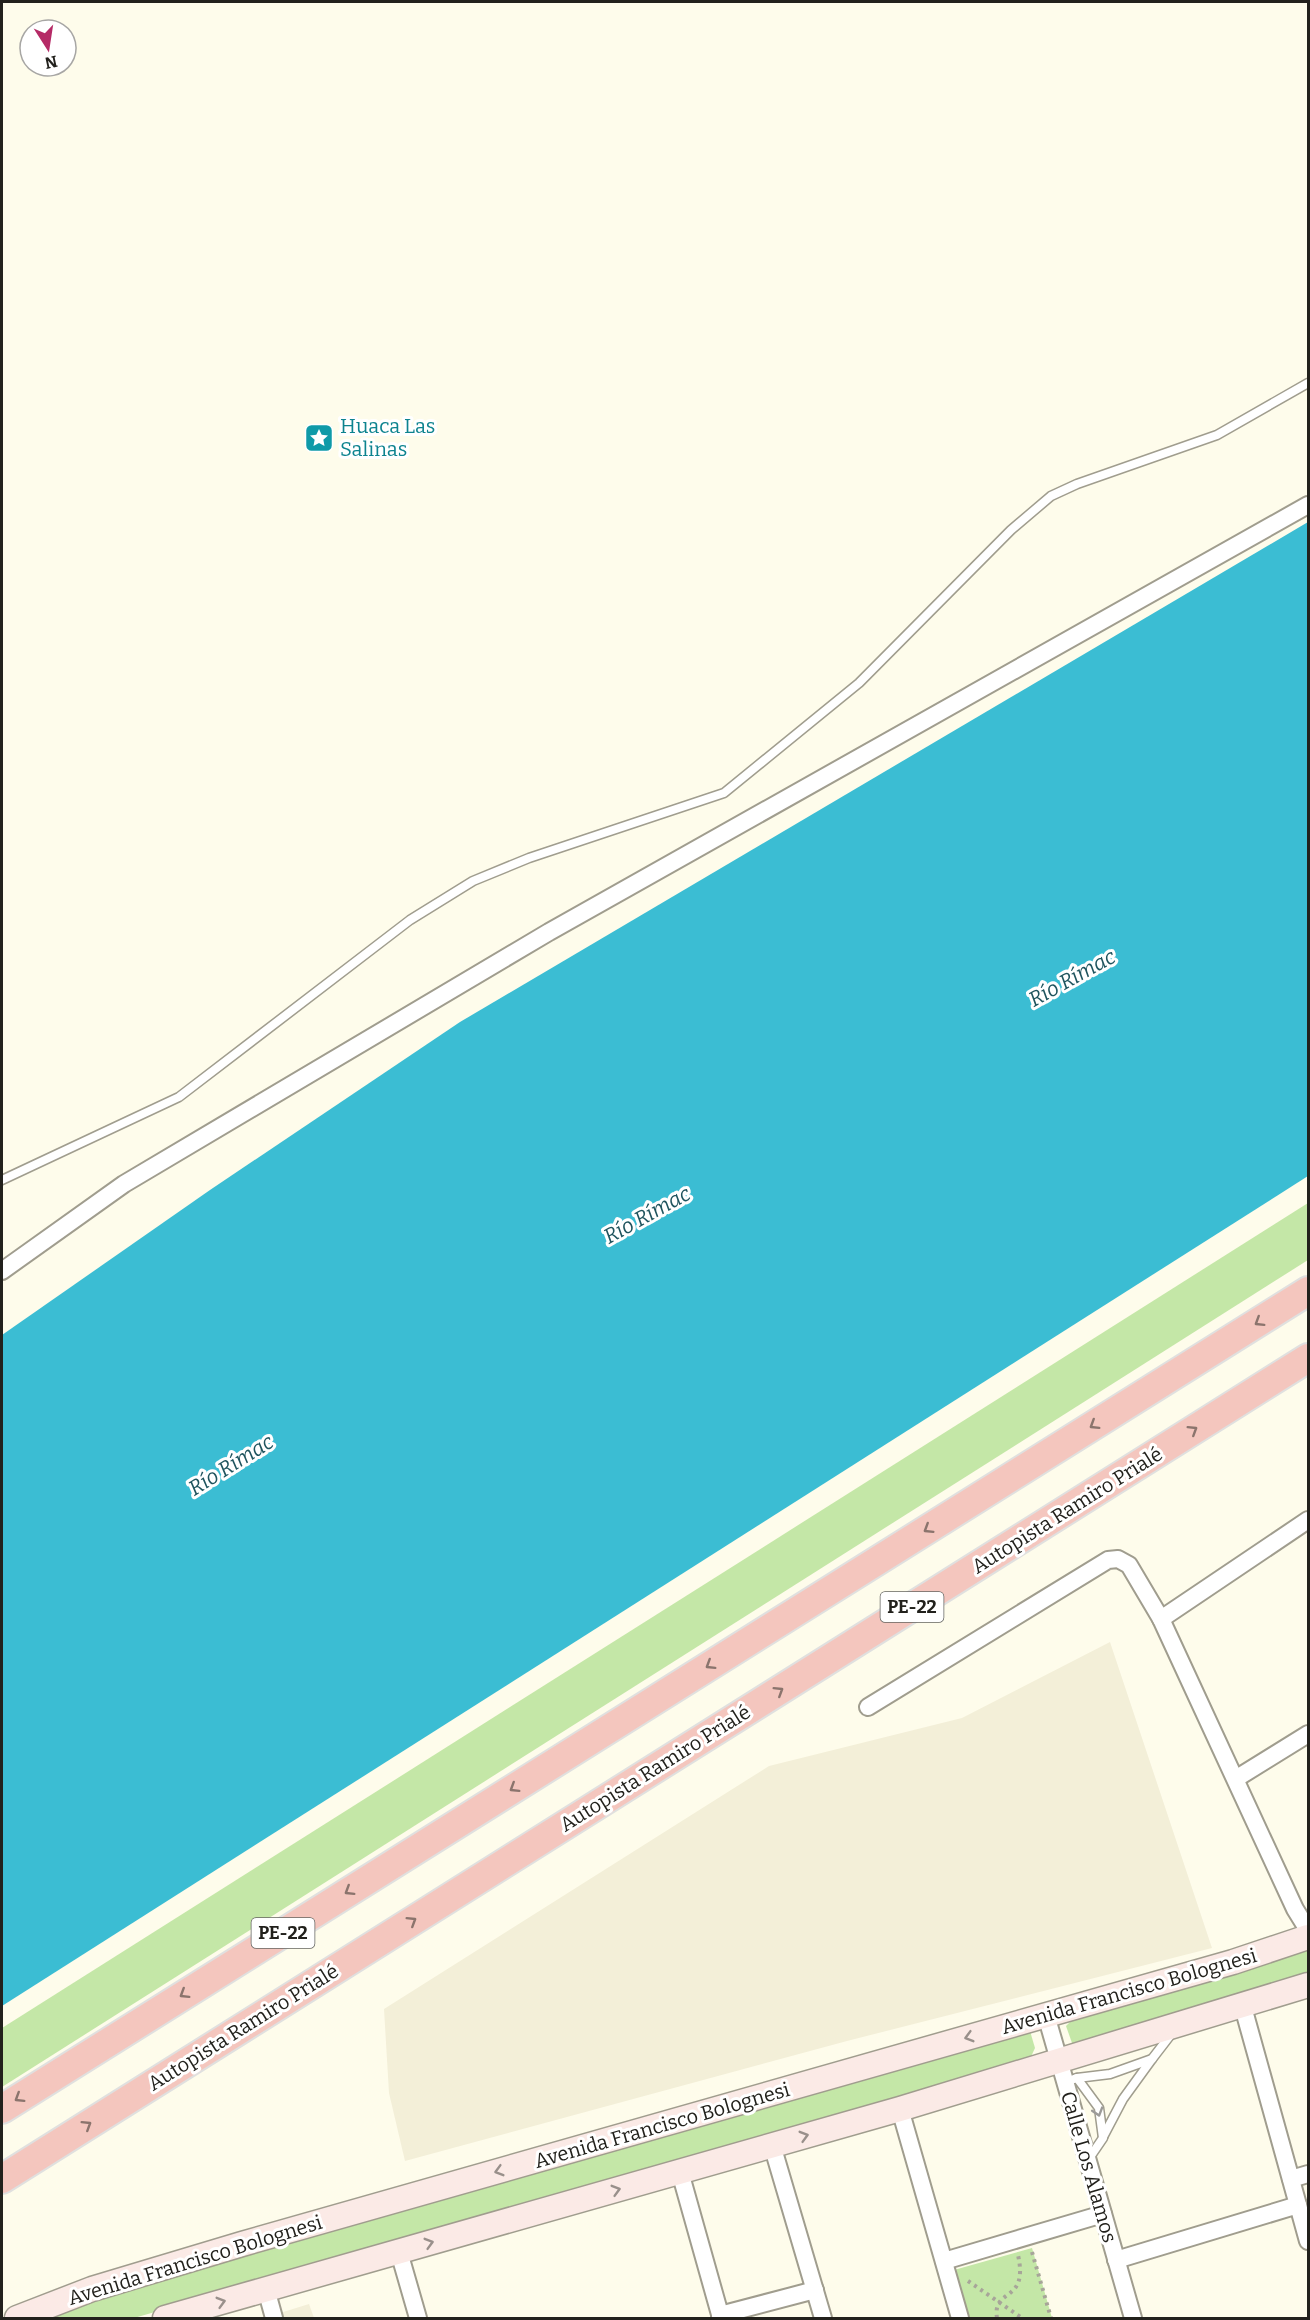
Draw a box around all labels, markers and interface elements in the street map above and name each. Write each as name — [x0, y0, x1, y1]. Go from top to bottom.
north arrow — [18, 18, 78, 78]
text: N — [43, 52, 59, 73]
place label: Huaca Las Salinas — [340, 414, 435, 461]
place icon: Huaca Las Salinas — [303, 422, 335, 454]
water label: Río Rímac — [1024, 944, 1120, 1012]
water label: Río Rímac — [599, 1181, 695, 1249]
one-way arrow — [1255, 1314, 1265, 1326]
one-way arrow — [1090, 1418, 1101, 1429]
one-way arrow — [1187, 1426, 1197, 1438]
water label: Río Rímac — [184, 1429, 278, 1501]
street label: Autopista Ramiro Prialé — [967, 1441, 1167, 1579]
one-way arrow — [924, 1521, 934, 1533]
road number: PE-22 — [880, 1592, 944, 1622]
one-way arrow — [706, 1658, 716, 1670]
one-way arrow — [772, 1687, 783, 1698]
street label: Autopista Ramiro Prialé — [555, 1699, 755, 1837]
one-way arrow — [510, 1780, 521, 1791]
one-way arrow — [345, 1884, 356, 1895]
one-way arrow — [406, 1916, 416, 1928]
road number: PE-22 — [252, 1918, 314, 1948]
street label: Avenida Francisco Bolognesi — [999, 1943, 1259, 2039]
street label: Autopista Ramiro Prialé — [143, 1958, 343, 2096]
one-way arrow — [180, 1987, 190, 1999]
one-way arrow — [965, 2030, 975, 2042]
street label: Avenida Francisco Bolognesi — [532, 2077, 792, 2173]
street label: Calle Los Alamos — [1056, 2089, 1122, 2245]
one-way arrow — [14, 2090, 25, 2101]
one-way arrow — [1091, 2106, 1103, 2117]
one-way arrow — [80, 2122, 91, 2133]
one-way arrow — [798, 2131, 809, 2143]
one-way arrow — [494, 2164, 505, 2176]
one-way arrow — [610, 2185, 621, 2197]
street label: Avenida Francisco Bolognesi — [65, 2210, 325, 2310]
one-way arrow — [423, 2238, 434, 2250]
one-way arrow — [215, 2297, 226, 2309]

